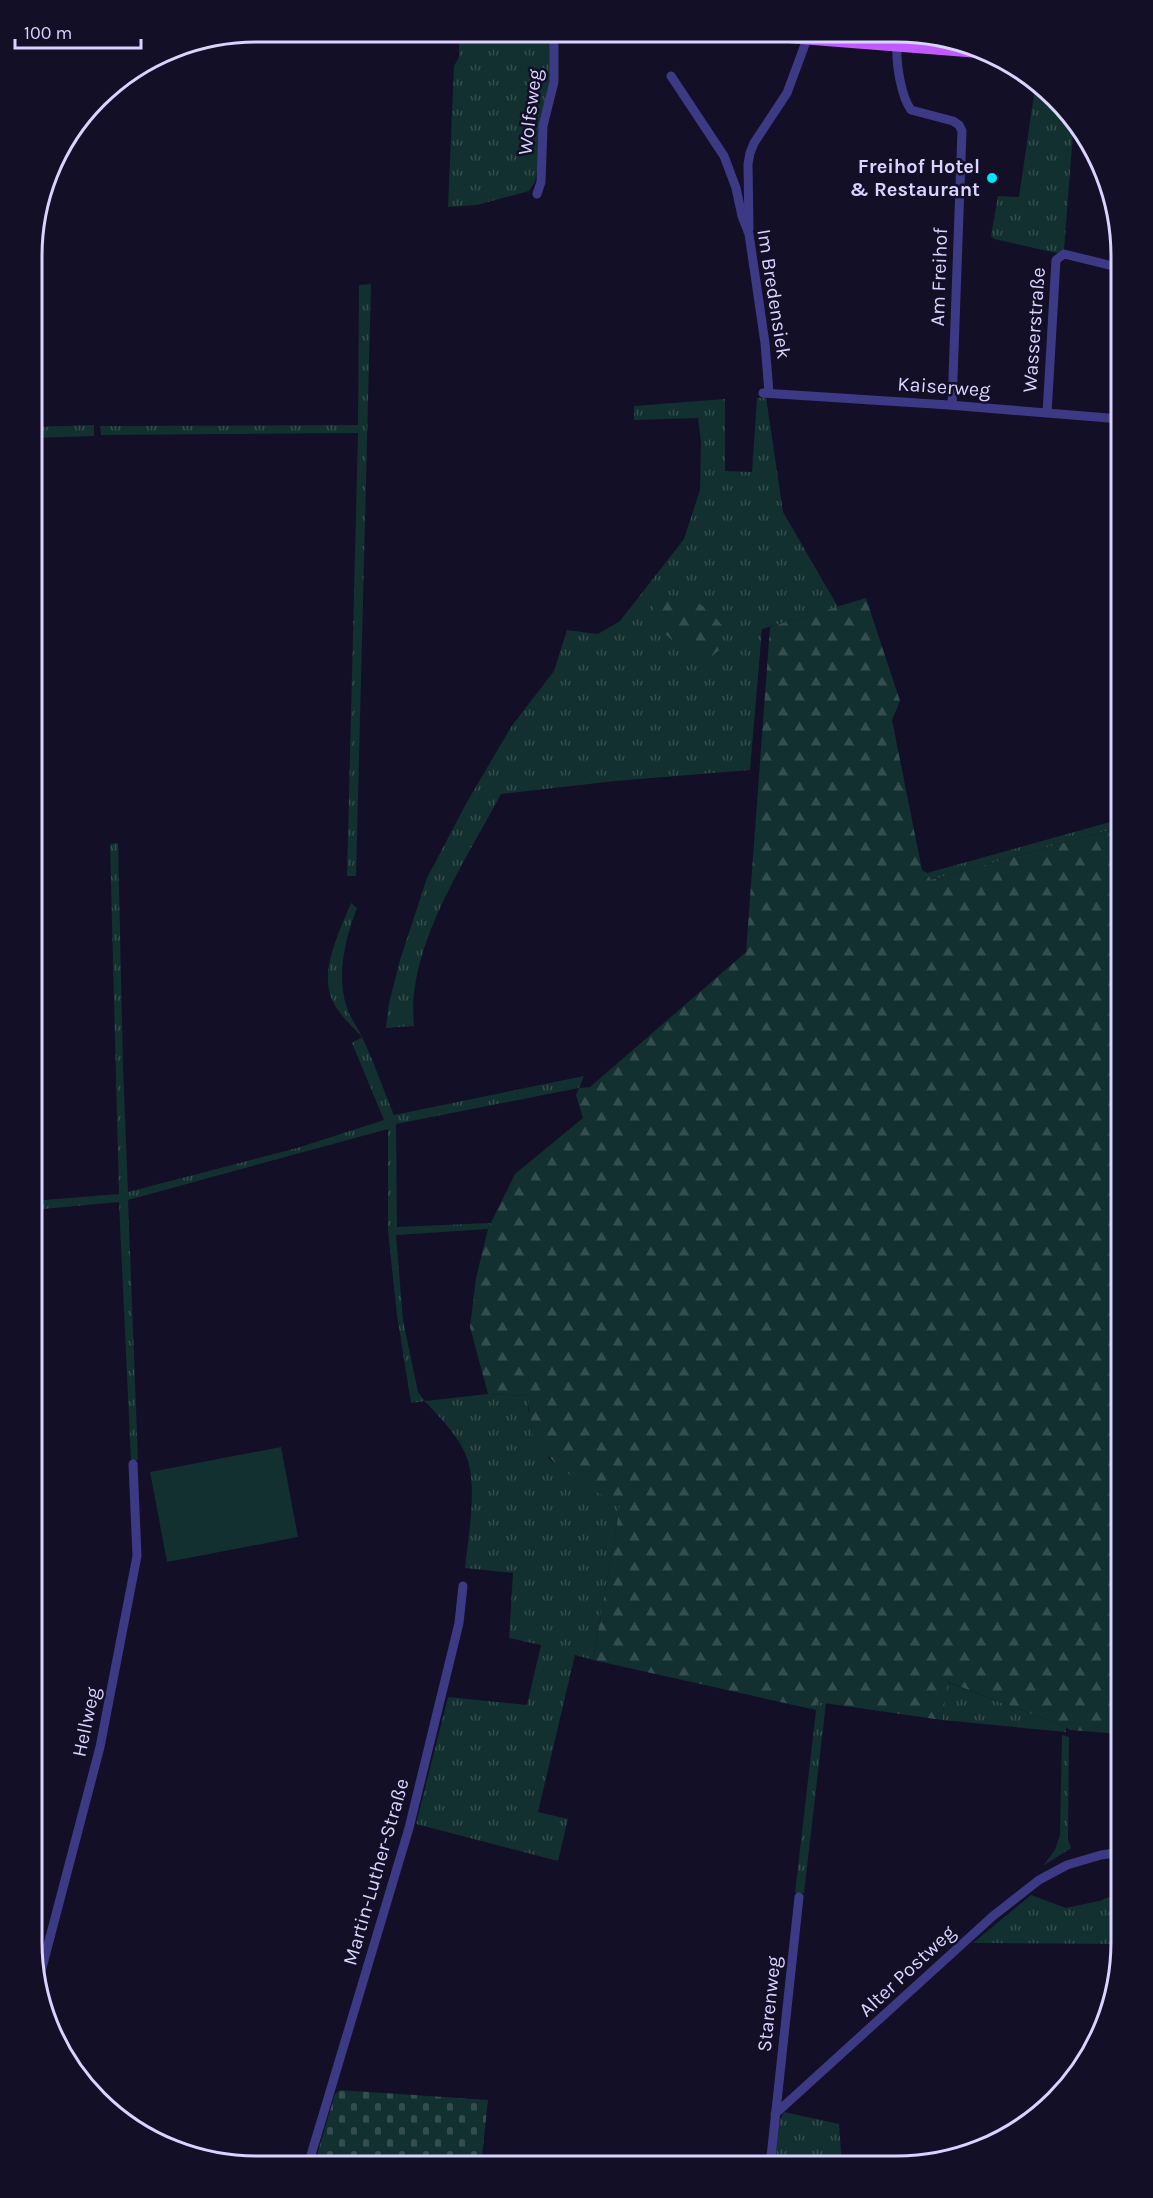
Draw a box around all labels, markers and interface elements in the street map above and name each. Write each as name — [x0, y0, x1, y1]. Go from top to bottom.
scale bar — [15, 12, 141, 50]
text: 100 m — [24, 22, 72, 44]
street label: Wolfsweg — [513, 68, 547, 156]
place label: Freihof Hotel & Restaurant — [850, 155, 980, 201]
marker: Freihof Hotel & Restaurant — [985, 171, 999, 185]
street label: Im Bredensiek — [752, 227, 796, 361]
street label: Am Freihof — [926, 227, 952, 327]
street label: Wasserstraße — [1018, 267, 1050, 393]
street label: Kaiserweg — [897, 372, 991, 402]
street label: Hellweg — [67, 1685, 105, 1759]
street label: Martin-Luther-Straße — [338, 1776, 414, 1968]
street label: Alter Postweg — [854, 1921, 960, 2021]
street label: Starenweg — [753, 1955, 785, 2053]

